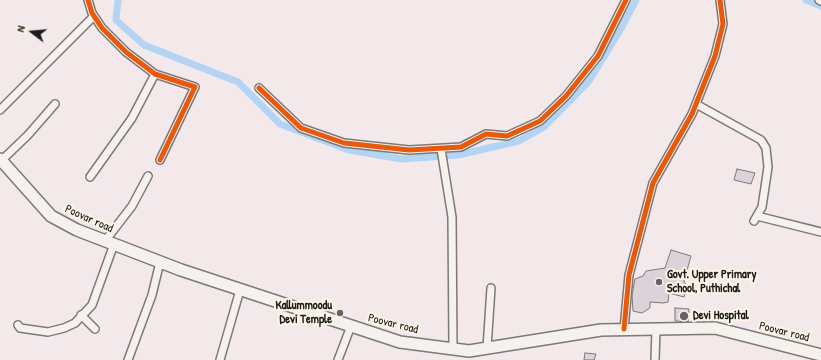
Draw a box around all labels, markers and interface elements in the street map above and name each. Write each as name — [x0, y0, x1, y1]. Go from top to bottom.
north arrow — [12, 12, 52, 52]
text: N — [13, 24, 28, 33]
street label: Poovar road — [63, 202, 115, 236]
place label: Govt. Upper Primary School, Puthichal — [667, 268, 757, 296]
marker: Govt. Upper Primary School, Puthichal — [654, 277, 664, 287]
place label: Kallummoodu Devi Temple — [276, 299, 332, 327]
marker: Kallummoodu Devi Temple — [335, 308, 345, 318]
place label: Devi Hospital — [693, 309, 749, 323]
marker: Devi Hospital — [678, 310, 690, 322]
street label: Poovar road — [366, 311, 420, 337]
street label: Poovar road — [757, 319, 811, 345]

